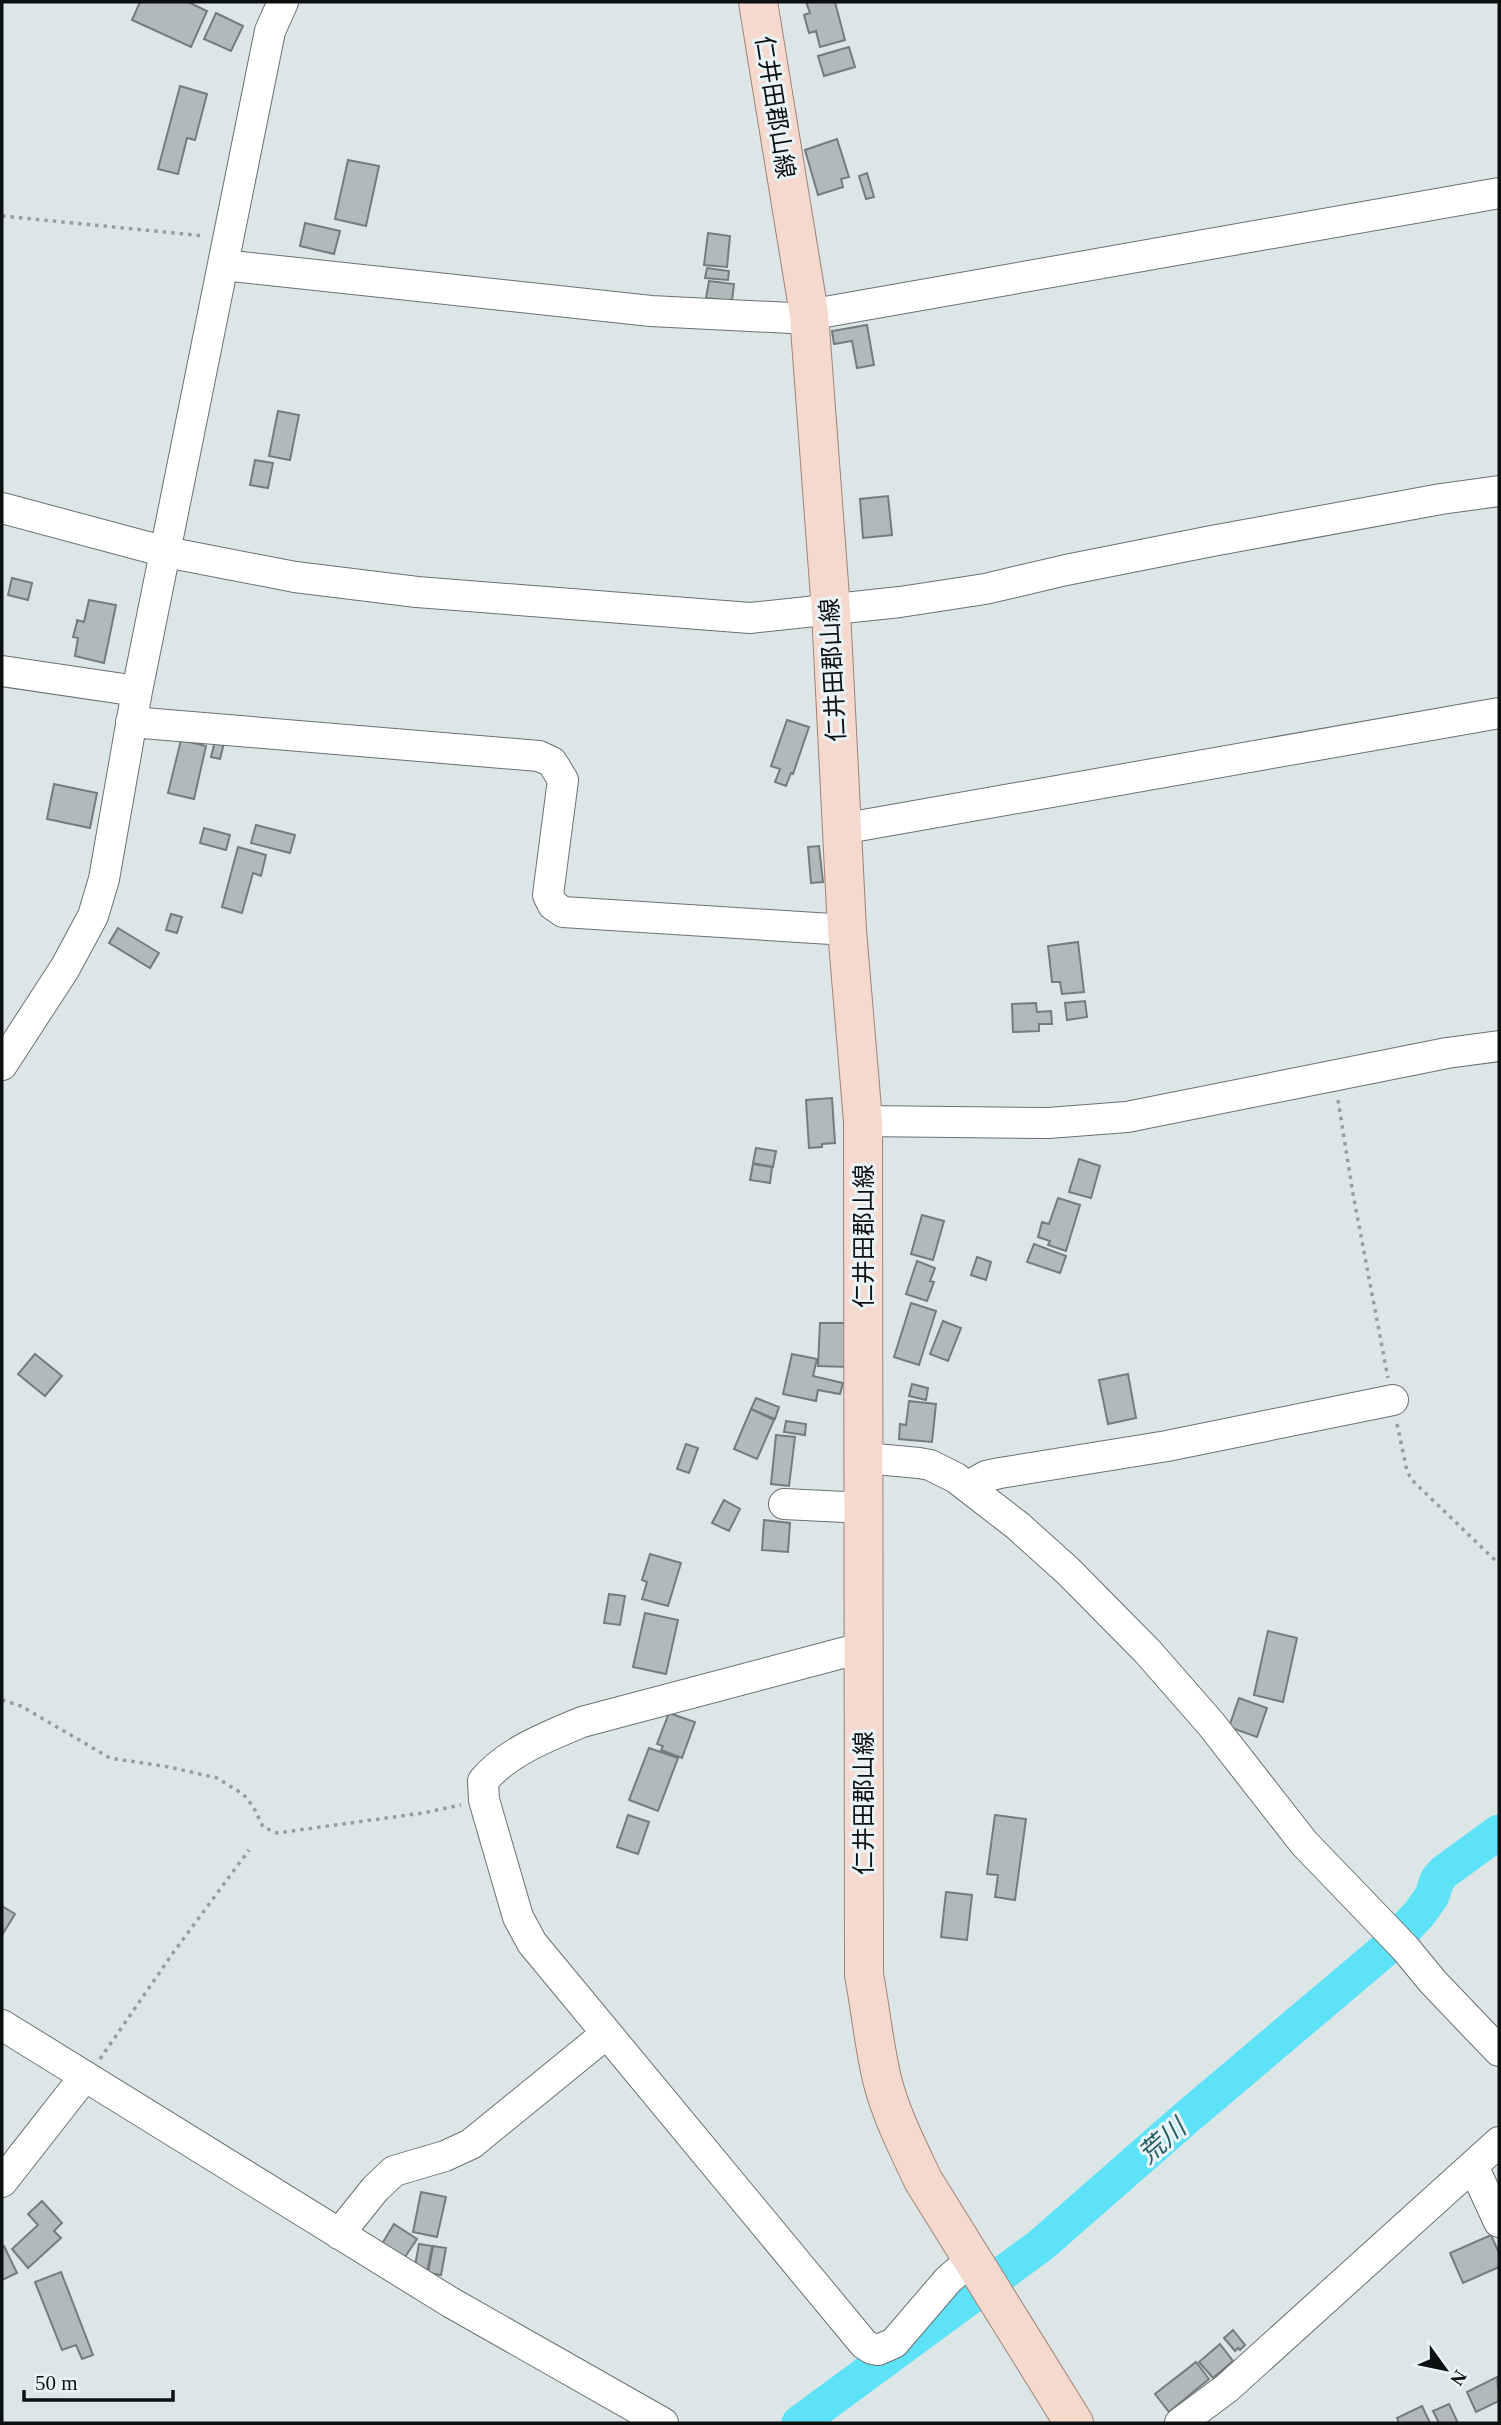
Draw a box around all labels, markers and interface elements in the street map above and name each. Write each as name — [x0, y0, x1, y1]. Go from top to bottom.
street label: 仁井田郡山線 — [751, 34, 799, 180]
street label: 仁井田郡山線 — [816, 597, 850, 743]
street label: 仁井田郡山線 — [851, 1164, 877, 1308]
street label: 仁井田郡山線 — [851, 1731, 877, 1875]
water label: 荒川 — [1133, 2111, 1194, 2169]
north arrow — [1410, 2334, 1480, 2404]
scale bar — [24, 2358, 173, 2402]
text: N — [1446, 2367, 1471, 2390]
text: 50 m — [35, 2371, 78, 2395]

